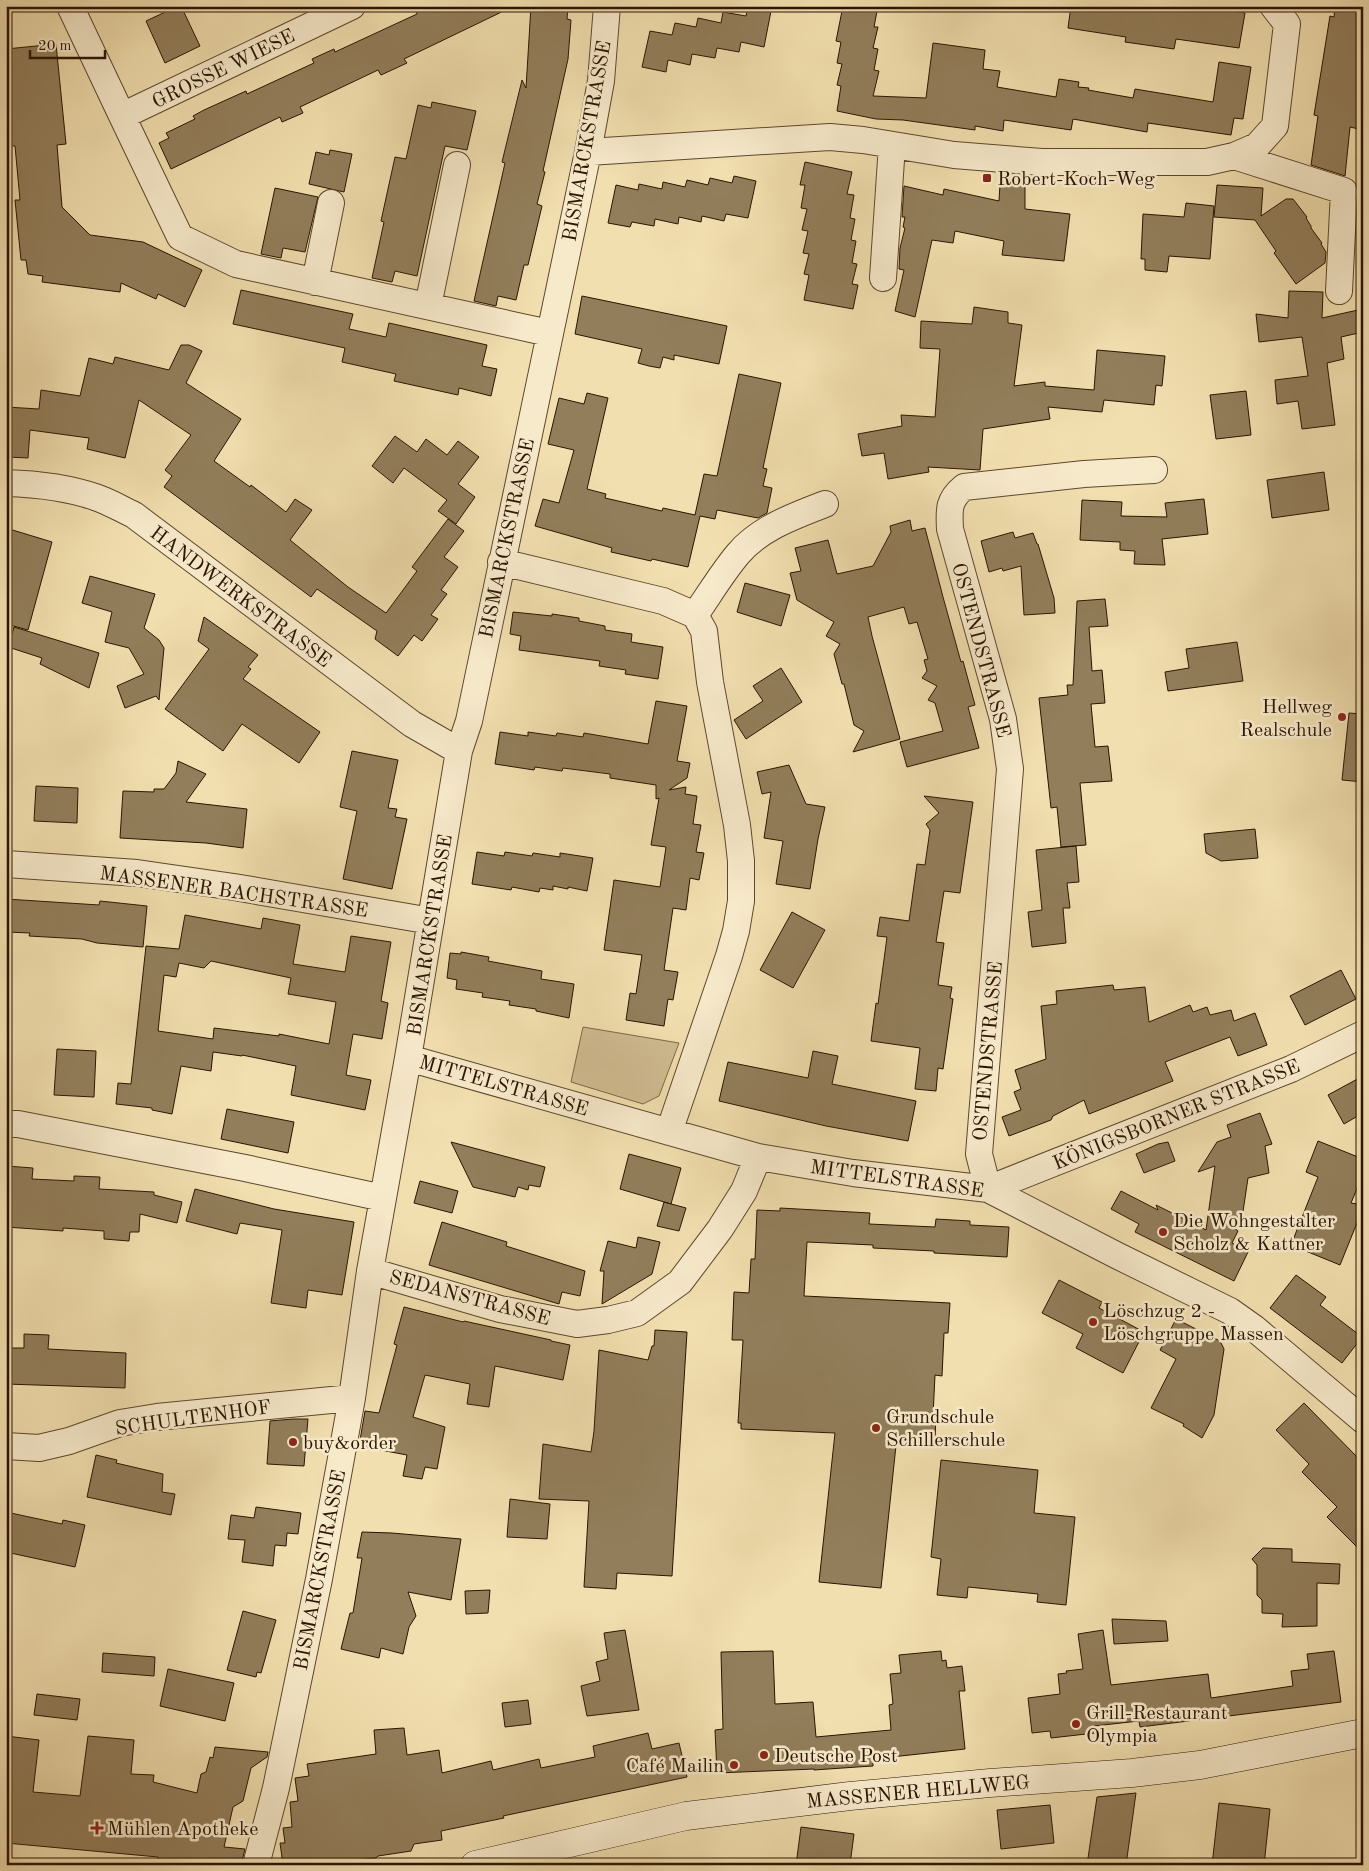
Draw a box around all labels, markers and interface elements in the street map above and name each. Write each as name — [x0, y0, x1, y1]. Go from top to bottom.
street label: GROSSE WIESE — [149, 27, 298, 113]
scale bar — [30, 28, 105, 60]
text: 20 m — [38, 39, 72, 54]
street label: BISMARCKSTRASSE — [560, 39, 616, 243]
place label: Robert-Koch-Weg — [997, 170, 1155, 190]
marker: Robert-Koch-Weg — [981, 172, 993, 184]
street label: BISMARCKSTRASSE — [477, 437, 539, 640]
street label: HANDWERKSTRASSE — [146, 523, 334, 672]
street label: OSTENDSTRASSE — [947, 561, 1013, 740]
place label: Hellweg Realschule — [1240, 698, 1332, 741]
marker: Hellweg Realschule — [1336, 711, 1348, 723]
street label: BISMARCKSTRASSE — [405, 833, 457, 1038]
street label: MASSENER BACHSTRASSE — [98, 864, 369, 922]
street label: OSTENDSTRASSE — [971, 960, 1007, 1142]
street label: MITTELSTRASSE — [416, 1053, 590, 1121]
street label: KÖNIGSBORNER STRASSE — [1049, 1054, 1303, 1175]
street label: MITTELSTRASSE — [809, 1158, 985, 1202]
place label: Die Wohngestalter Scholz & Kattner — [1173, 1212, 1335, 1255]
marker: Die Wohngestalter Scholz & Kattner — [1157, 1226, 1169, 1238]
street label: SEDANSTRASSE — [387, 1268, 552, 1330]
place label: Löschzug 2 - Löschgruppe Massen — [1103, 1302, 1284, 1345]
marker: Löschzug 2 - Löschgruppe Massen — [1087, 1316, 1099, 1328]
street label: SCHULTENHOF — [114, 1398, 273, 1440]
place label: Grundschule Schillerschule — [886, 1408, 1005, 1451]
marker: Grundschule Schillerschule — [870, 1422, 882, 1434]
place label: buy&order — [303, 1434, 396, 1454]
marker: buy&order — [287, 1436, 299, 1448]
street label: BISMARCKSTRASSE — [292, 1468, 350, 1672]
place label: Grill-Restaurant Olympia — [1086, 1704, 1228, 1747]
marker: Grill-Restaurant Olympia — [1070, 1718, 1082, 1730]
place label: Deutsche Post — [774, 1747, 898, 1767]
marker: Deutsche Post — [758, 1749, 770, 1761]
place label: Café Mailin — [626, 1757, 724, 1777]
marker: Café Mailin — [728, 1759, 740, 1771]
street label: MASSENER HELLWEG — [805, 1773, 1031, 1813]
place label: Mühlen Apotheke — [107, 1820, 259, 1840]
marker: Mühlen Apotheke — [91, 1822, 103, 1834]

